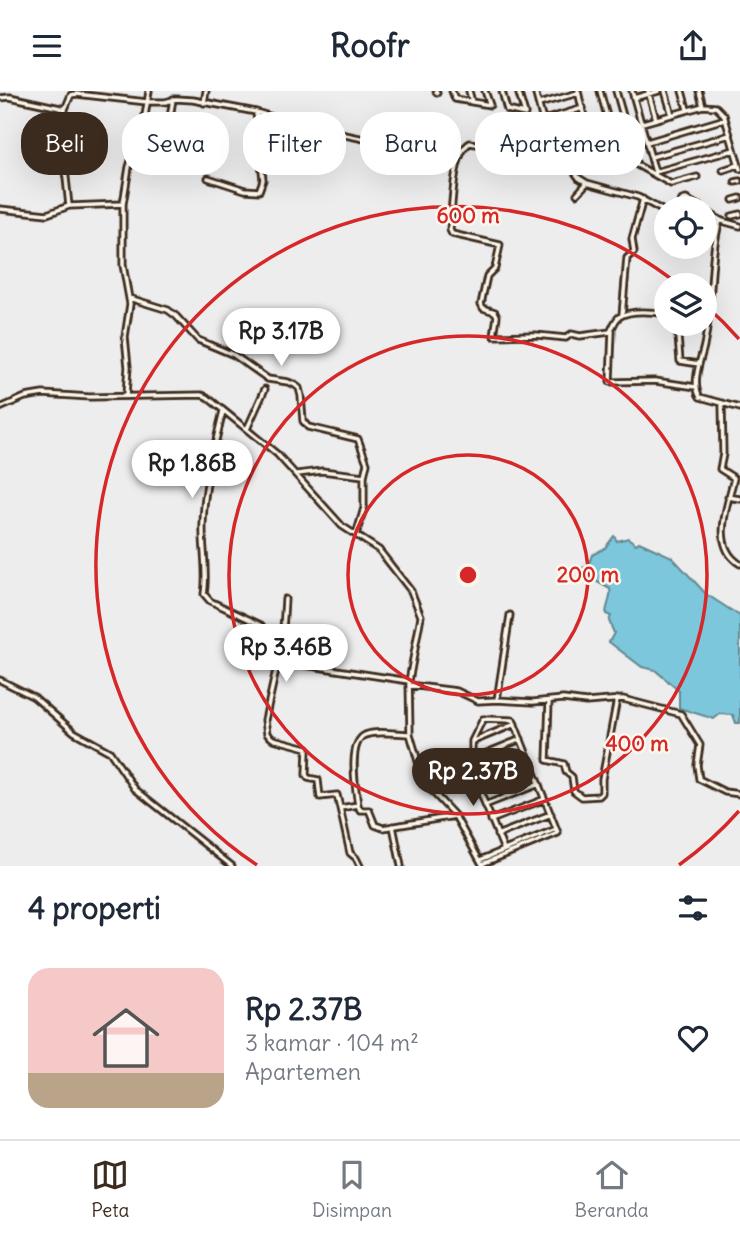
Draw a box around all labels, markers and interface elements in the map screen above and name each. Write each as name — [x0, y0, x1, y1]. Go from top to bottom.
text: Roofr — [330, 25, 410, 66]
icon: menu — [28, 27, 66, 65]
icon: share — [674, 27, 712, 65]
chip: Beli — [21, 112, 108, 175]
chip: Sewa — [122, 112, 229, 175]
chip: Filter — [243, 112, 346, 175]
chip: Baru — [360, 112, 461, 175]
chip: Apartemen — [475, 112, 645, 175]
map controls — [654, 196, 717, 336]
button: locate — [654, 196, 717, 259]
text: 600 m — [436, 202, 500, 229]
button: layers — [654, 273, 717, 336]
pin: Rp 3.17B — [209, 309, 353, 368]
text: Rp 3.17B — [238, 316, 324, 345]
pin: Rp 1.86B — [120, 441, 264, 500]
text: Rp 1.86B — [148, 448, 236, 477]
text: 200 m — [557, 561, 620, 588]
centre of rings — [456, 563, 480, 587]
pin: Rp 3.46B — [214, 625, 358, 684]
text: Rp 3.46B — [240, 632, 332, 661]
text: 400 m — [605, 730, 669, 757]
pin: Rp 2.37B — [401, 749, 545, 808]
text: Rp 2.37B — [428, 756, 518, 785]
text: 4 properti — [28, 889, 161, 927]
icon: filters — [674, 889, 712, 927]
text: Rp 2.37B — [245, 990, 362, 1028]
icon: home — [84, 996, 168, 1080]
icon: heart — [674, 1019, 712, 1057]
text: 3 kamar · 104 m² — [245, 1028, 419, 1057]
text: Apartemen — [245, 1057, 361, 1086]
tab: Peta — [91, 1156, 129, 1222]
tab: Disimpan — [312, 1156, 392, 1222]
tab: Beranda — [575, 1156, 649, 1222]

